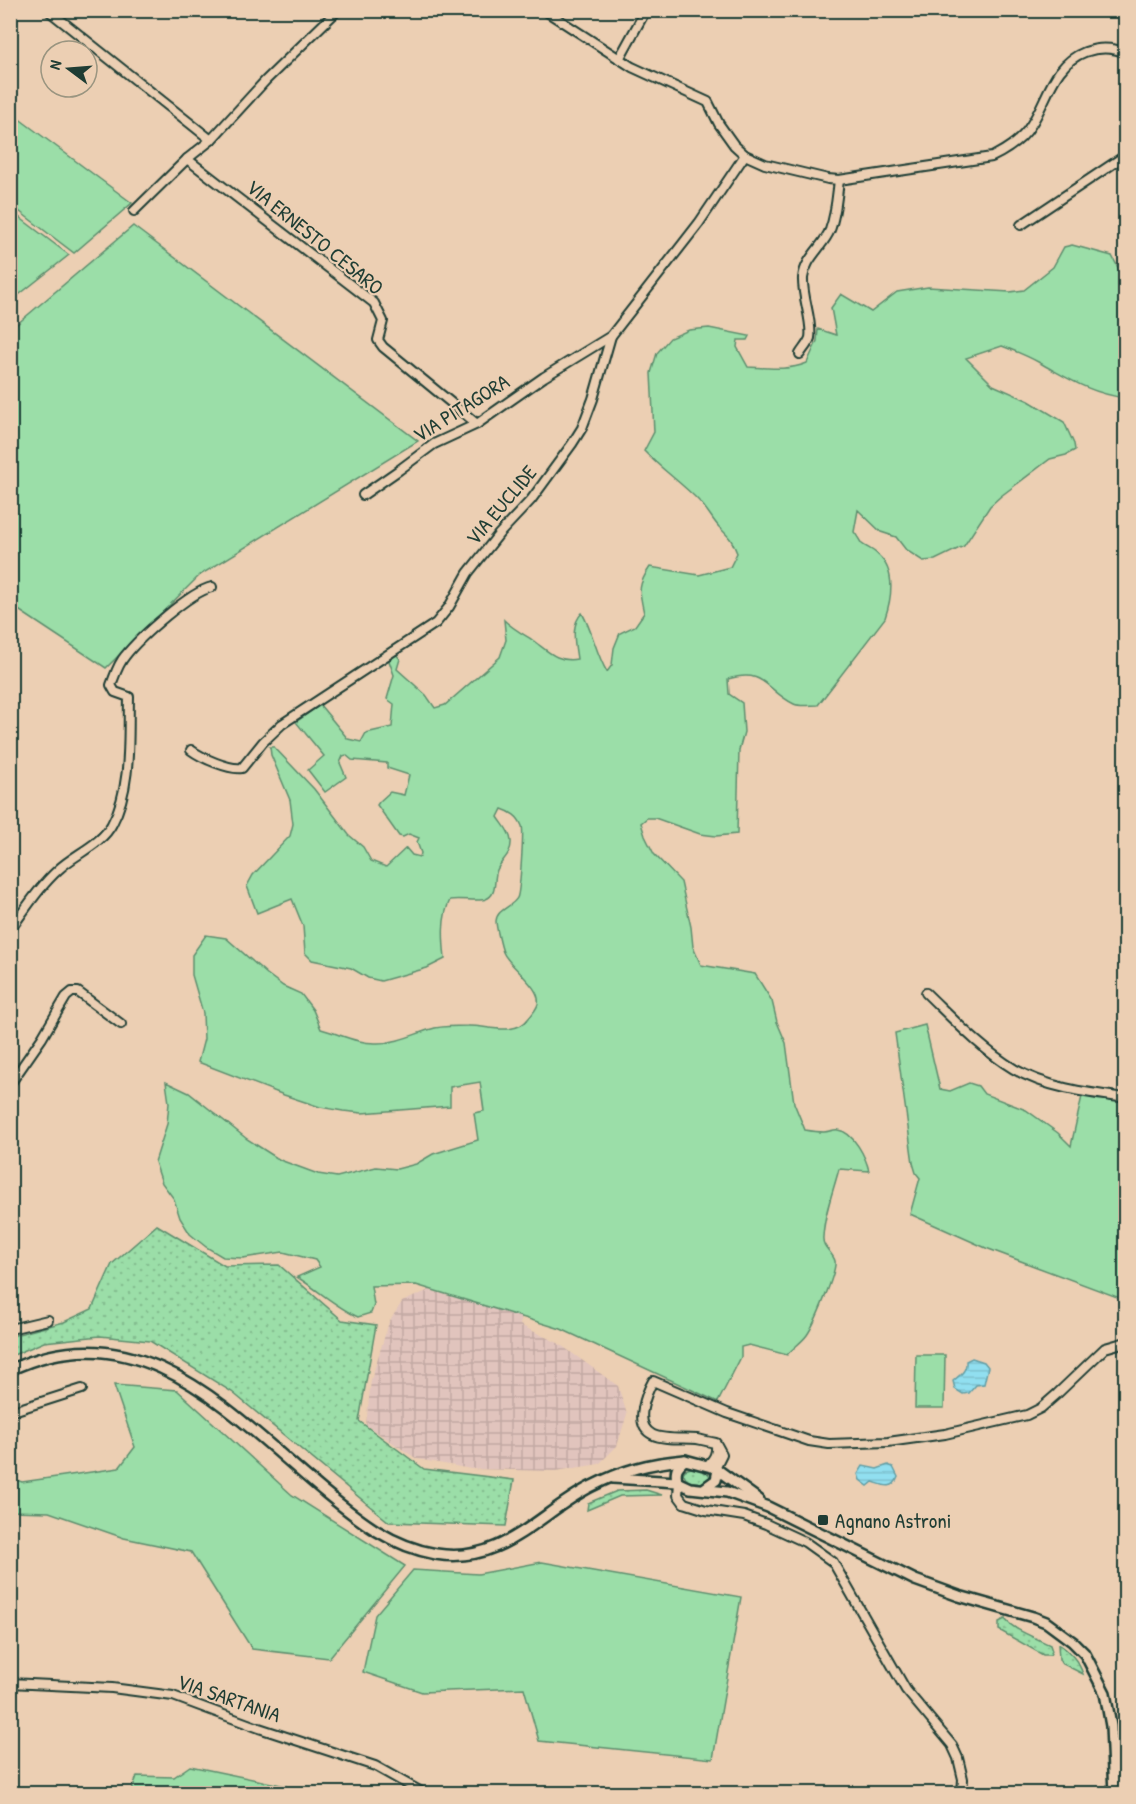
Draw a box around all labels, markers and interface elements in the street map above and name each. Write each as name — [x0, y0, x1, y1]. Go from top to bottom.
north arrow — [39, 39, 99, 99]
text: N — [43, 57, 66, 72]
street label: VIA ERNESTO CESARO — [240, 173, 390, 301]
street label: VIA PITAGORA — [407, 367, 515, 449]
street label: VIA EUCLIDE — [459, 459, 543, 551]
place label: Agnano Astroni — [835, 1506, 951, 1535]
marker: Agnano Astroni — [816, 1513, 830, 1527]
street label: VIA SARTANIA — [173, 1667, 285, 1729]

